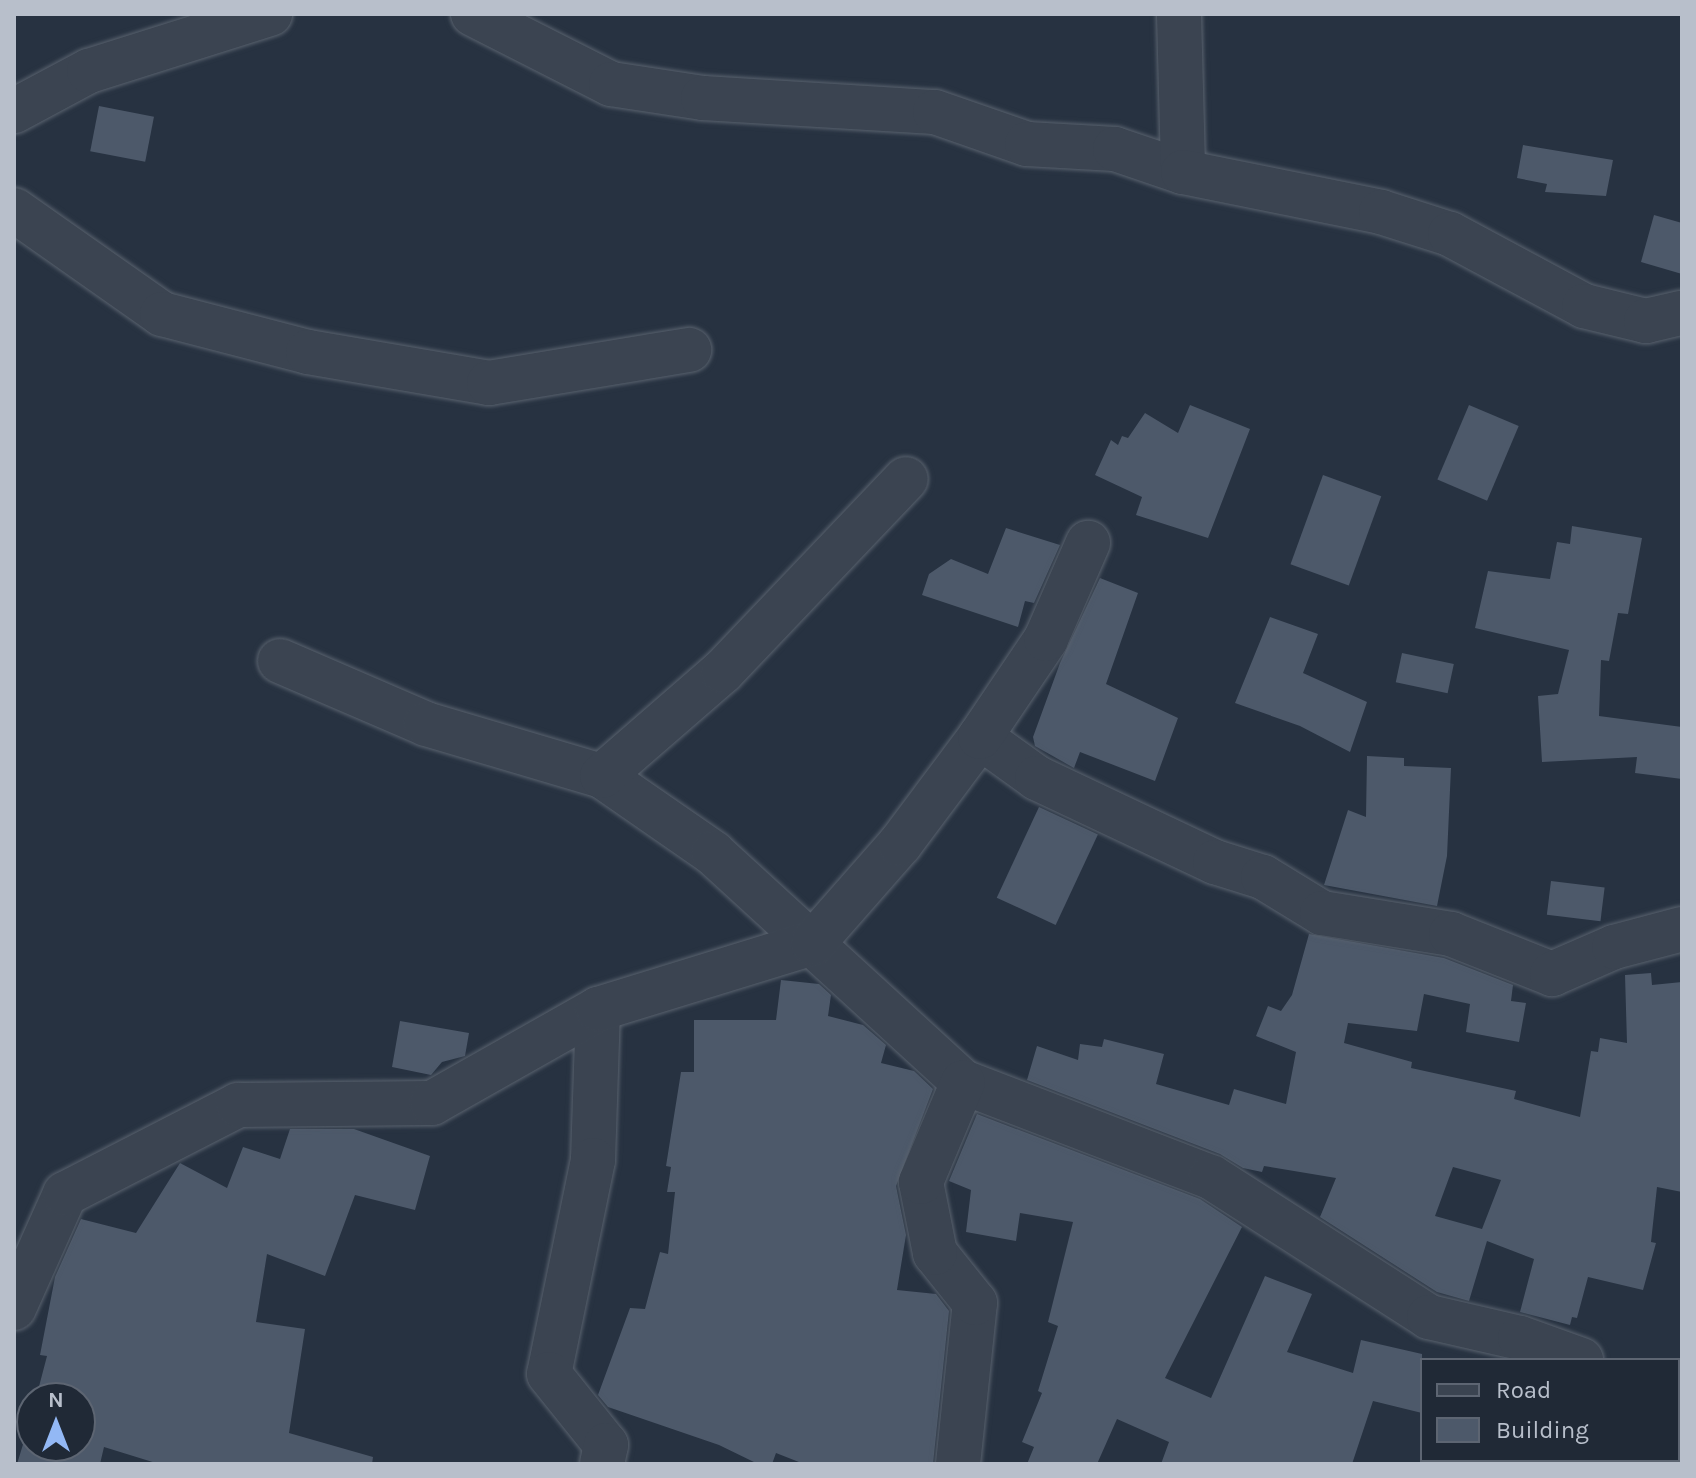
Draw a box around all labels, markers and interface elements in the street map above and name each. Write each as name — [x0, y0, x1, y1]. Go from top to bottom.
legend — [1420, 1358, 1680, 1462]
text: Road — [1496, 1376, 1551, 1404]
north arrow — [16, 1382, 96, 1462]
text: N — [48, 1387, 64, 1413]
text: Building — [1496, 1416, 1589, 1444]

